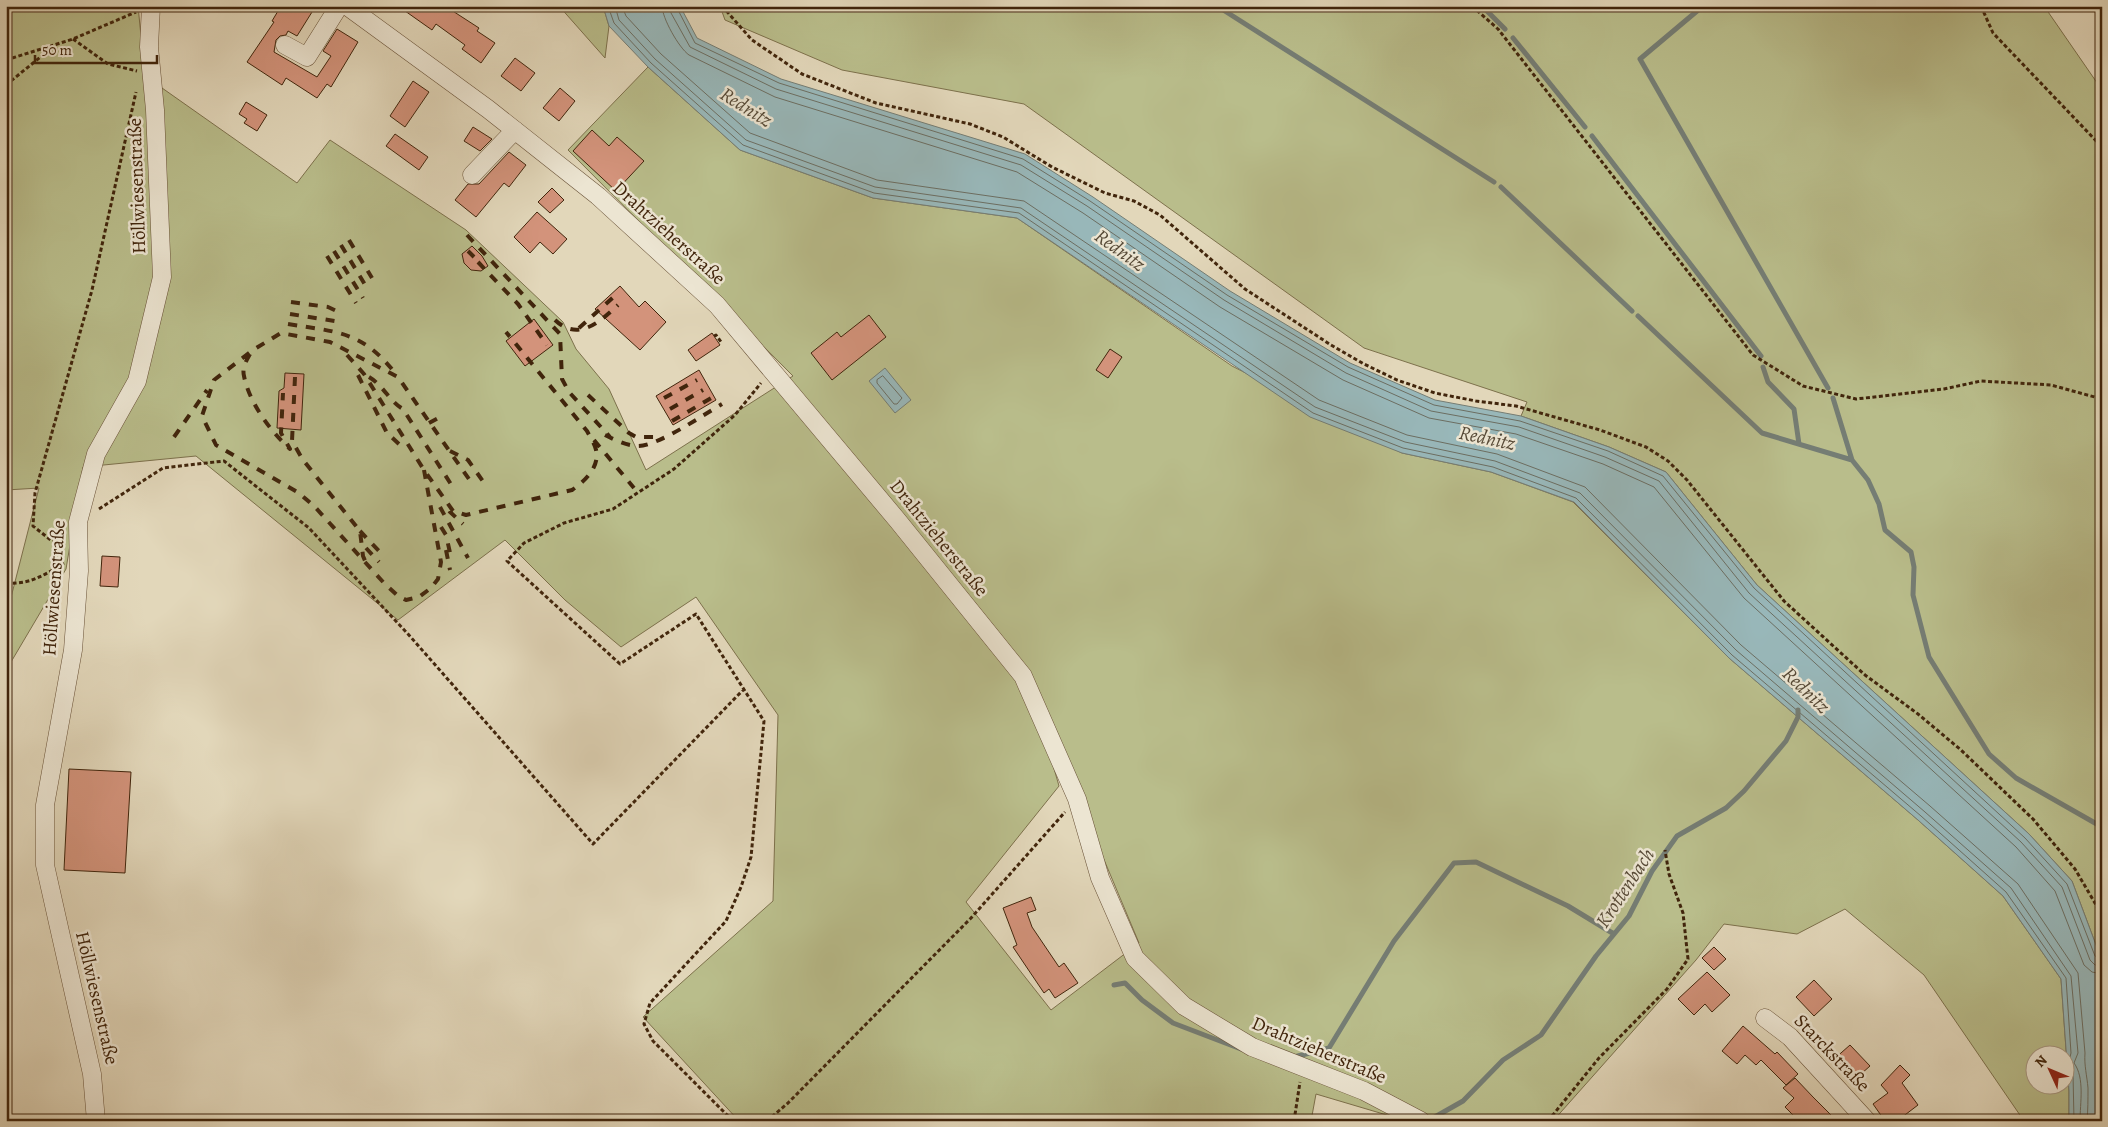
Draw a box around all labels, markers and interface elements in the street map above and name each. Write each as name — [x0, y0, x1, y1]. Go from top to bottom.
scale bar — [35, 32, 158, 64]
text: 50 m — [42, 40, 72, 60]
water label: Rednitz — [715, 81, 777, 133]
street label: Höllwiesenstraße — [122, 118, 152, 254]
street label: Drahtzieherstraße — [607, 175, 731, 291]
water label: Rednitz — [1089, 223, 1151, 278]
water label: Rednitz — [1457, 419, 1517, 457]
street label: Drahtzieherstraße — [884, 474, 994, 602]
street label: Höllwiesenstraße — [36, 519, 72, 657]
water label: Rednitz — [1776, 661, 1836, 719]
water label: Krottenbach — [1589, 843, 1661, 933]
street label: Höllwiesenstraße — [69, 929, 125, 1067]
street label: Starckstraße — [1788, 1008, 1876, 1098]
street label: Drahtzieherstraße — [1248, 1010, 1390, 1090]
north arrow — [2026, 1044, 2076, 1094]
text: N — [2031, 1051, 2051, 1072]

